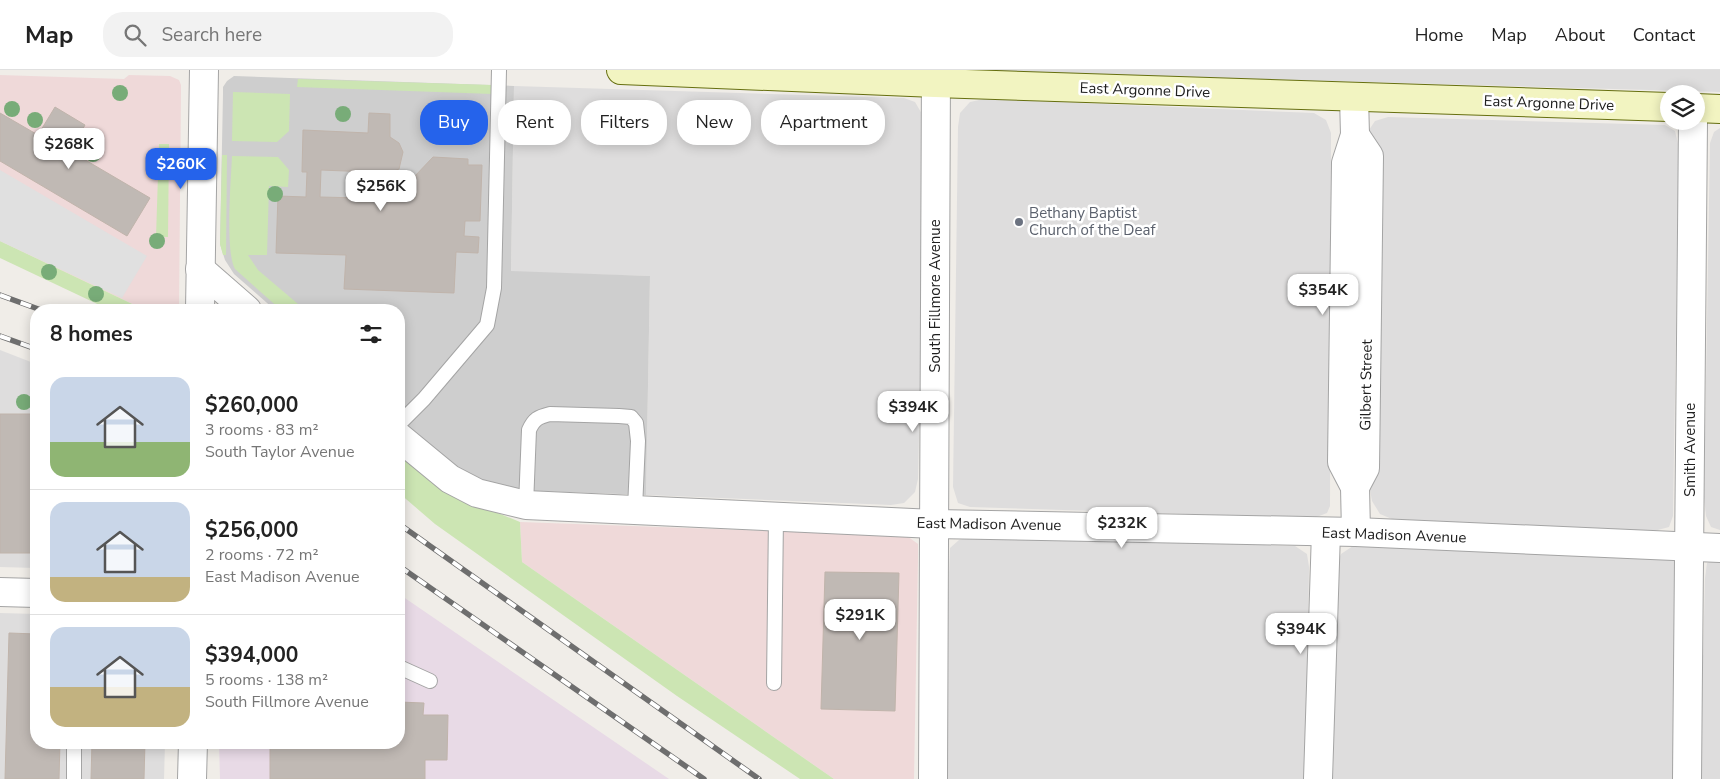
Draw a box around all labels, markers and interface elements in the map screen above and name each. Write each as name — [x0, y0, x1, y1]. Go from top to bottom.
search box — [103, 12, 453, 57]
text: Map — [25, 19, 73, 51]
icon: search — [121, 21, 149, 49]
text: Search here — [161, 22, 262, 48]
text: Home — [1415, 23, 1463, 47]
text: Map — [1491, 23, 1527, 47]
text: About — [1555, 23, 1605, 47]
text: Contact — [1633, 23, 1695, 47]
street label: East Argonne Drive — [1079, 78, 1211, 102]
map controls — [1660, 85, 1705, 130]
button: layers — [1660, 85, 1705, 130]
street label: East Argonne Drive — [1483, 91, 1615, 115]
chip: Buy — [420, 100, 488, 145]
chip: Rent — [498, 100, 571, 145]
chip: Filters — [581, 100, 667, 145]
chip: New — [677, 100, 751, 145]
chip: Apartment — [761, 100, 885, 145]
pin: $268K — [34, 128, 104, 170]
text: $268K — [44, 133, 94, 155]
pin: $260K — [146, 148, 216, 190]
text: $260K — [156, 153, 206, 175]
pin: $256K — [346, 170, 416, 212]
text: $256K — [356, 175, 406, 197]
place label: Bethany Baptist Church of the Deaf — [1029, 203, 1156, 240]
marker: Bethany Baptist Church of the Deaf — [1013, 216, 1025, 228]
street label: South Fillmore Avenue — [925, 219, 945, 373]
pin: $354K — [1288, 274, 1358, 316]
text: $354K — [1298, 279, 1348, 301]
text: 8 homes — [50, 320, 133, 348]
icon: filters — [357, 320, 385, 348]
street label: Gilbert Street — [1355, 338, 1377, 431]
pin: $394K — [878, 390, 948, 433]
text: $260,000 — [205, 391, 298, 419]
text: $394K — [888, 396, 938, 418]
icon: home — [90, 397, 150, 457]
street label: Smith Avenue — [1680, 403, 1700, 497]
text: 3 rooms · 83 m² — [205, 419, 318, 441]
text: South Taylor Avenue — [205, 441, 354, 463]
pin: $232K — [1087, 506, 1157, 549]
text: $232K — [1097, 512, 1147, 534]
street label: East Madison Avenue — [916, 513, 1062, 535]
text: $256,000 — [205, 516, 298, 544]
icon: home — [90, 522, 150, 582]
street label: East Madison Avenue — [1321, 522, 1467, 548]
text: 2 rooms · 72 m² — [205, 544, 318, 566]
text: East Madison Avenue — [205, 566, 359, 588]
pin: $291K — [825, 598, 895, 641]
text: $291K — [835, 604, 885, 626]
pin: $394K — [1266, 612, 1336, 655]
text: $394K — [1276, 618, 1326, 640]
text: $394,000 — [205, 641, 298, 669]
icon: home — [90, 647, 150, 707]
text: 5 rooms · 138 m² — [205, 669, 328, 691]
text: South Fillmore Avenue — [205, 691, 369, 713]

